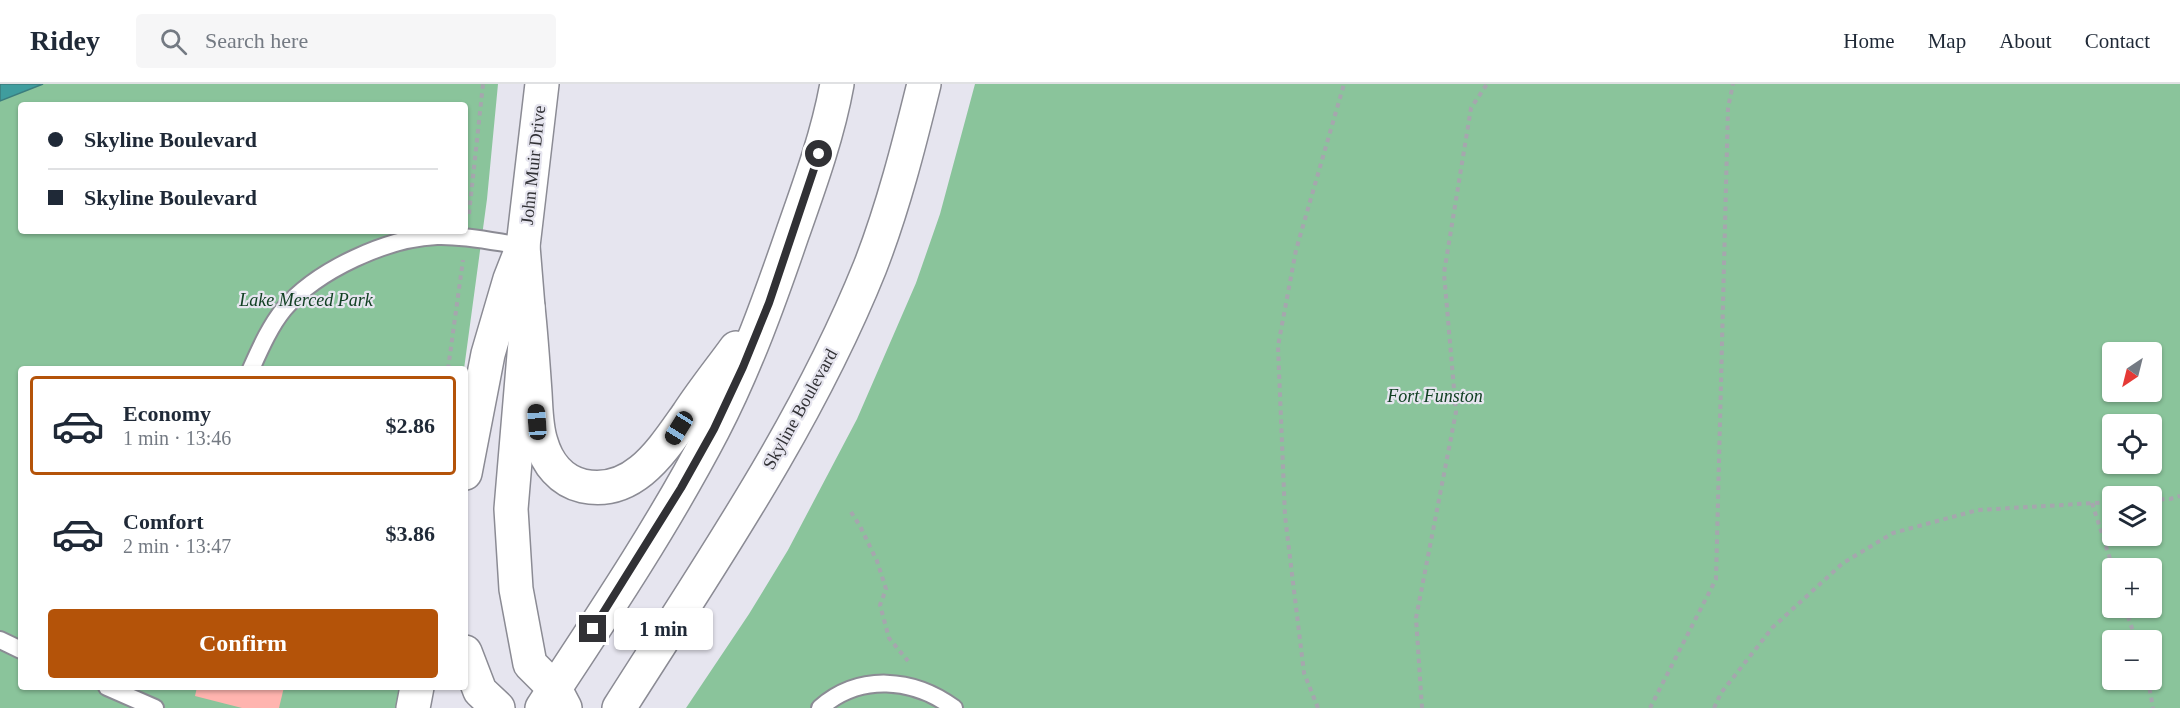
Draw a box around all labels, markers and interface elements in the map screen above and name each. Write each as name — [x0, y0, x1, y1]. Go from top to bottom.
search box — [136, 14, 556, 68]
text: Ridey — [30, 25, 100, 56]
icon: search — [157, 25, 190, 58]
text: Search here — [205, 28, 308, 53]
text: Home — [1843, 29, 1895, 53]
text: Map — [1928, 29, 1966, 53]
text: About — [1999, 29, 2052, 53]
text: Contact — [2085, 29, 2150, 53]
street label: John Muir Drive — [517, 104, 549, 226]
text: Skyline Boulevard — [84, 127, 257, 152]
route start — [805, 140, 832, 167]
text: Skyline Boulevard — [84, 185, 257, 210]
park label: Lake Merced Park — [238, 290, 374, 310]
north arrow — [2102, 342, 2162, 402]
map controls — [2102, 342, 2162, 690]
street label: Skyline Boulevard — [759, 345, 841, 473]
park label: Fort Funston — [1386, 386, 1483, 406]
icon: car — [51, 399, 105, 453]
text: Economy — [123, 401, 211, 426]
car — [527, 403, 547, 441]
car — [662, 408, 696, 448]
text: $2.86 — [386, 413, 435, 438]
button: locate — [2102, 414, 2162, 474]
text: 1 min · 13:46 — [123, 427, 231, 449]
button: layers — [2102, 486, 2162, 546]
icon: car — [51, 507, 105, 561]
text: Comfort — [123, 509, 204, 534]
text: $3.86 — [386, 521, 435, 546]
text: 2 min · 13:47 — [123, 535, 231, 557]
button: + — [2102, 558, 2162, 618]
callout: 1 min — [614, 608, 713, 650]
button: Confirm — [48, 609, 438, 678]
route end — [579, 615, 606, 642]
text: 1 min — [639, 618, 688, 640]
button: − — [2102, 630, 2162, 690]

